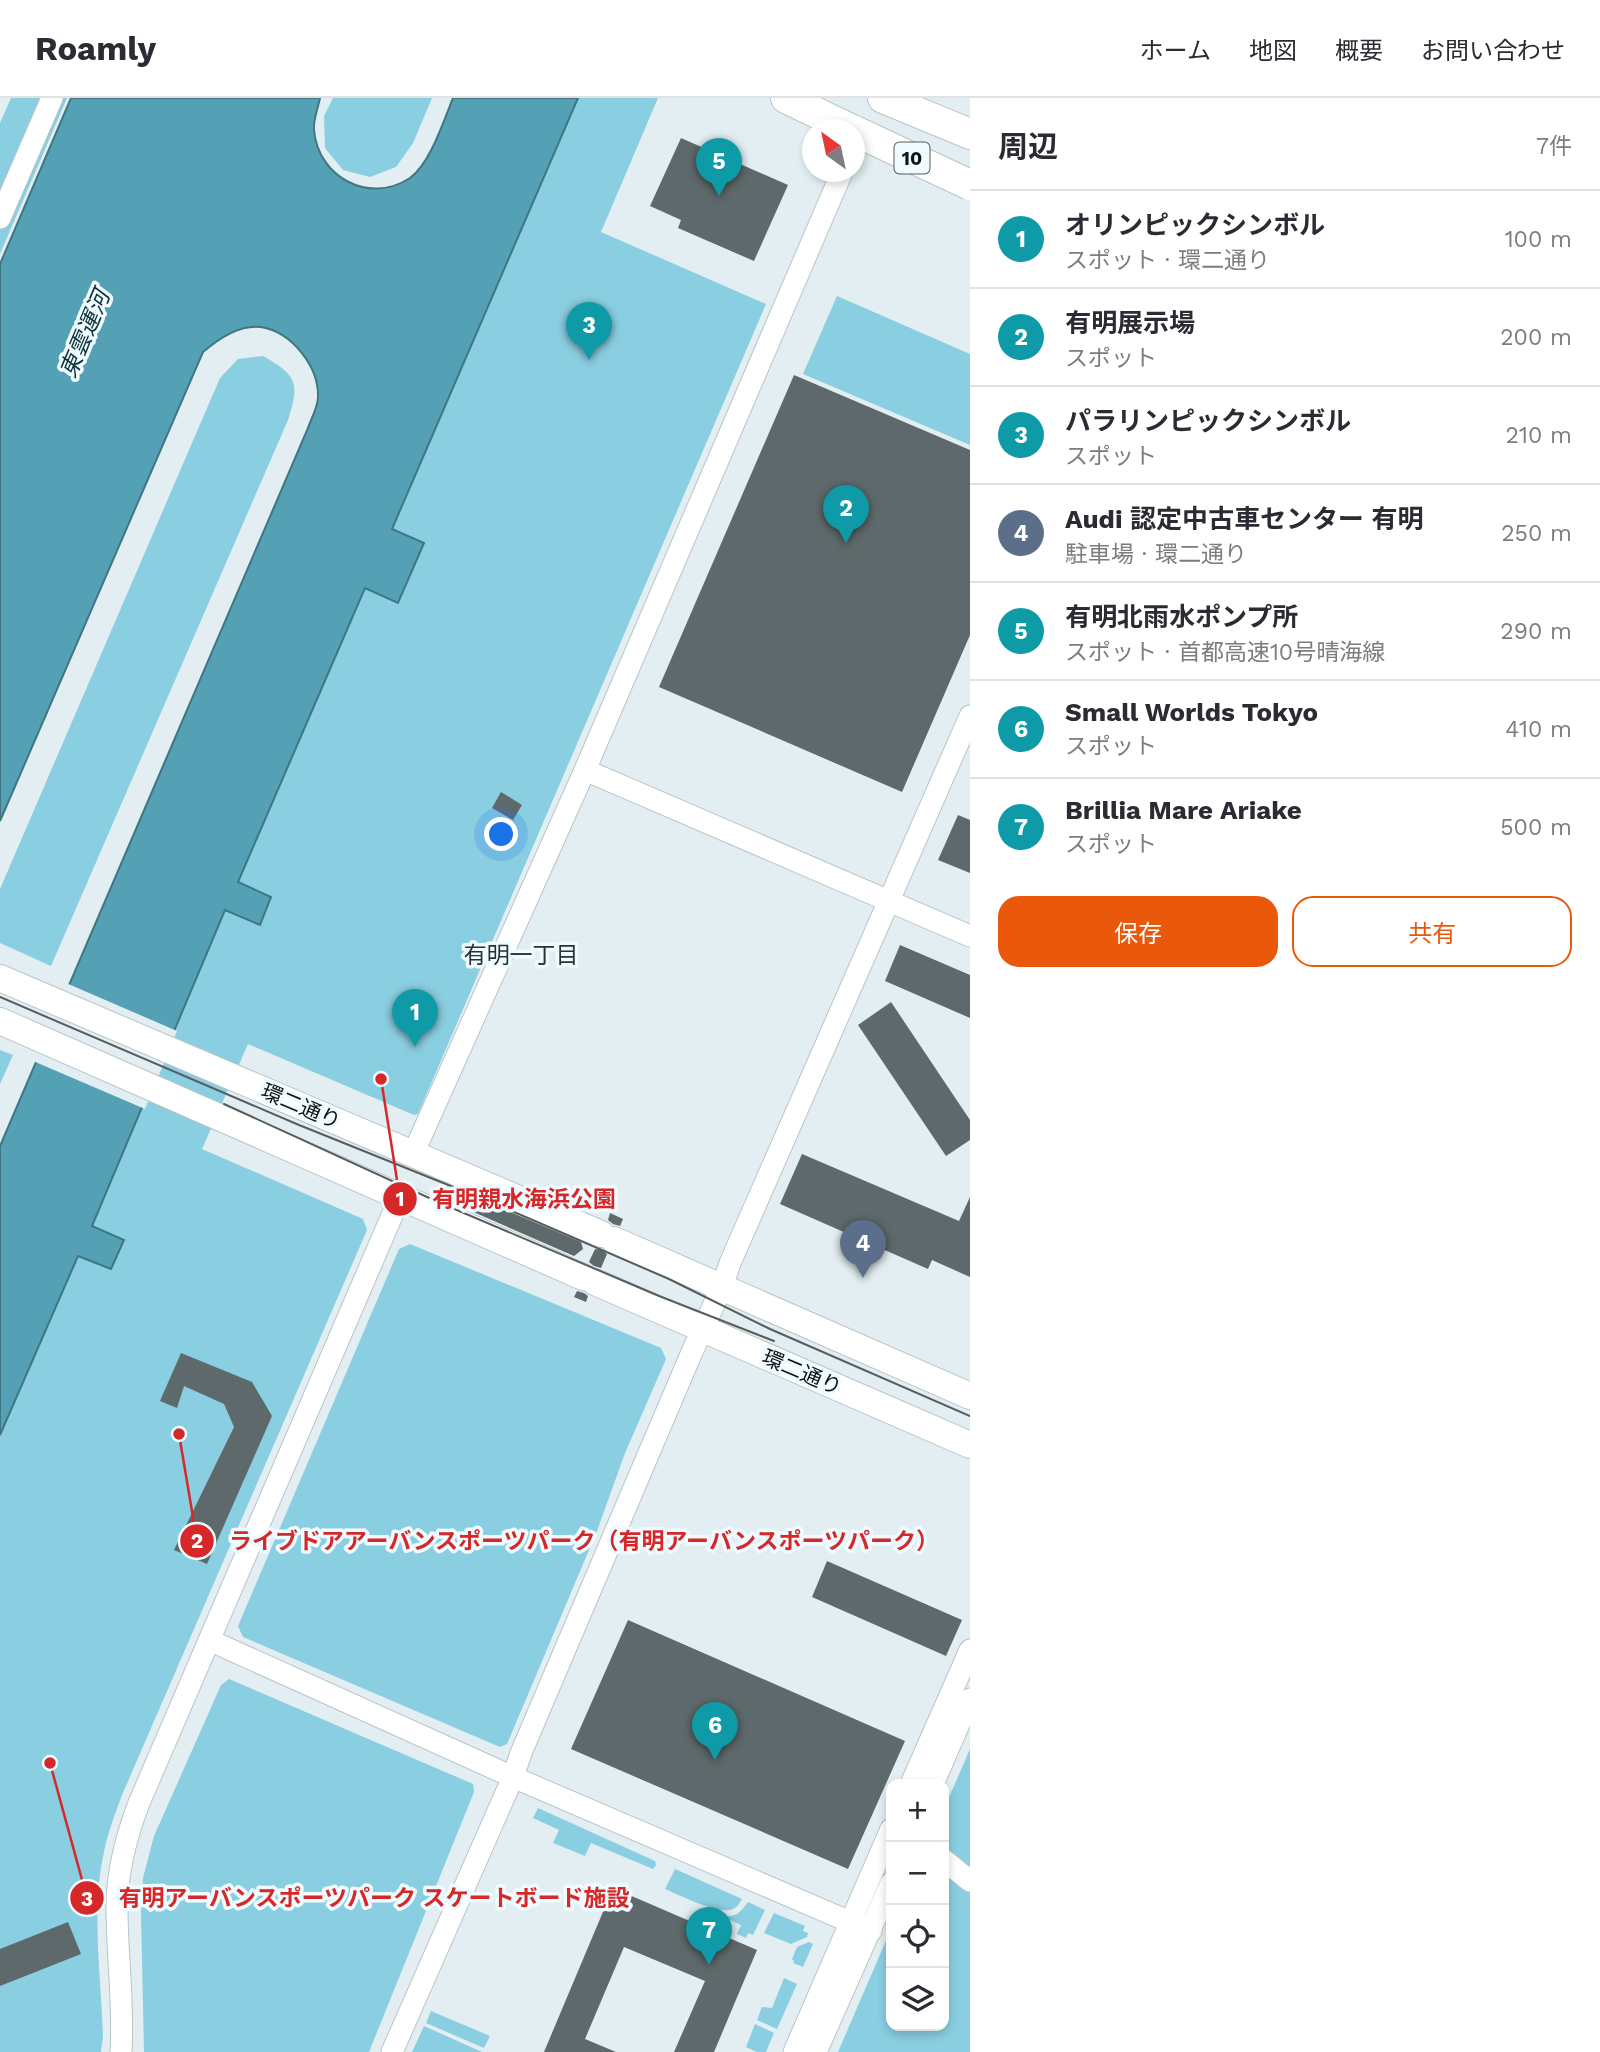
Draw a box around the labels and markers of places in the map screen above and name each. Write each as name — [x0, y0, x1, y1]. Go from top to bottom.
pin: 5 — [696, 138, 742, 196]
pin: 3 — [566, 302, 612, 360]
pin: 2 — [823, 485, 869, 543]
pin: 1 — [392, 989, 438, 1047]
callout: 有明親水海浜公園 — [383, 1177, 630, 1221]
pin: 4 — [840, 1220, 886, 1278]
callout: ライブドアアーバンスポーツパーク（有明アーバンスポーツパーク） — [180, 1519, 953, 1563]
pin: 6 — [692, 1702, 738, 1760]
callout: 有明アーバンスポーツパーク スケートボード施設 — [69, 1876, 644, 1920]
pin: 7 — [686, 1907, 732, 1965]

